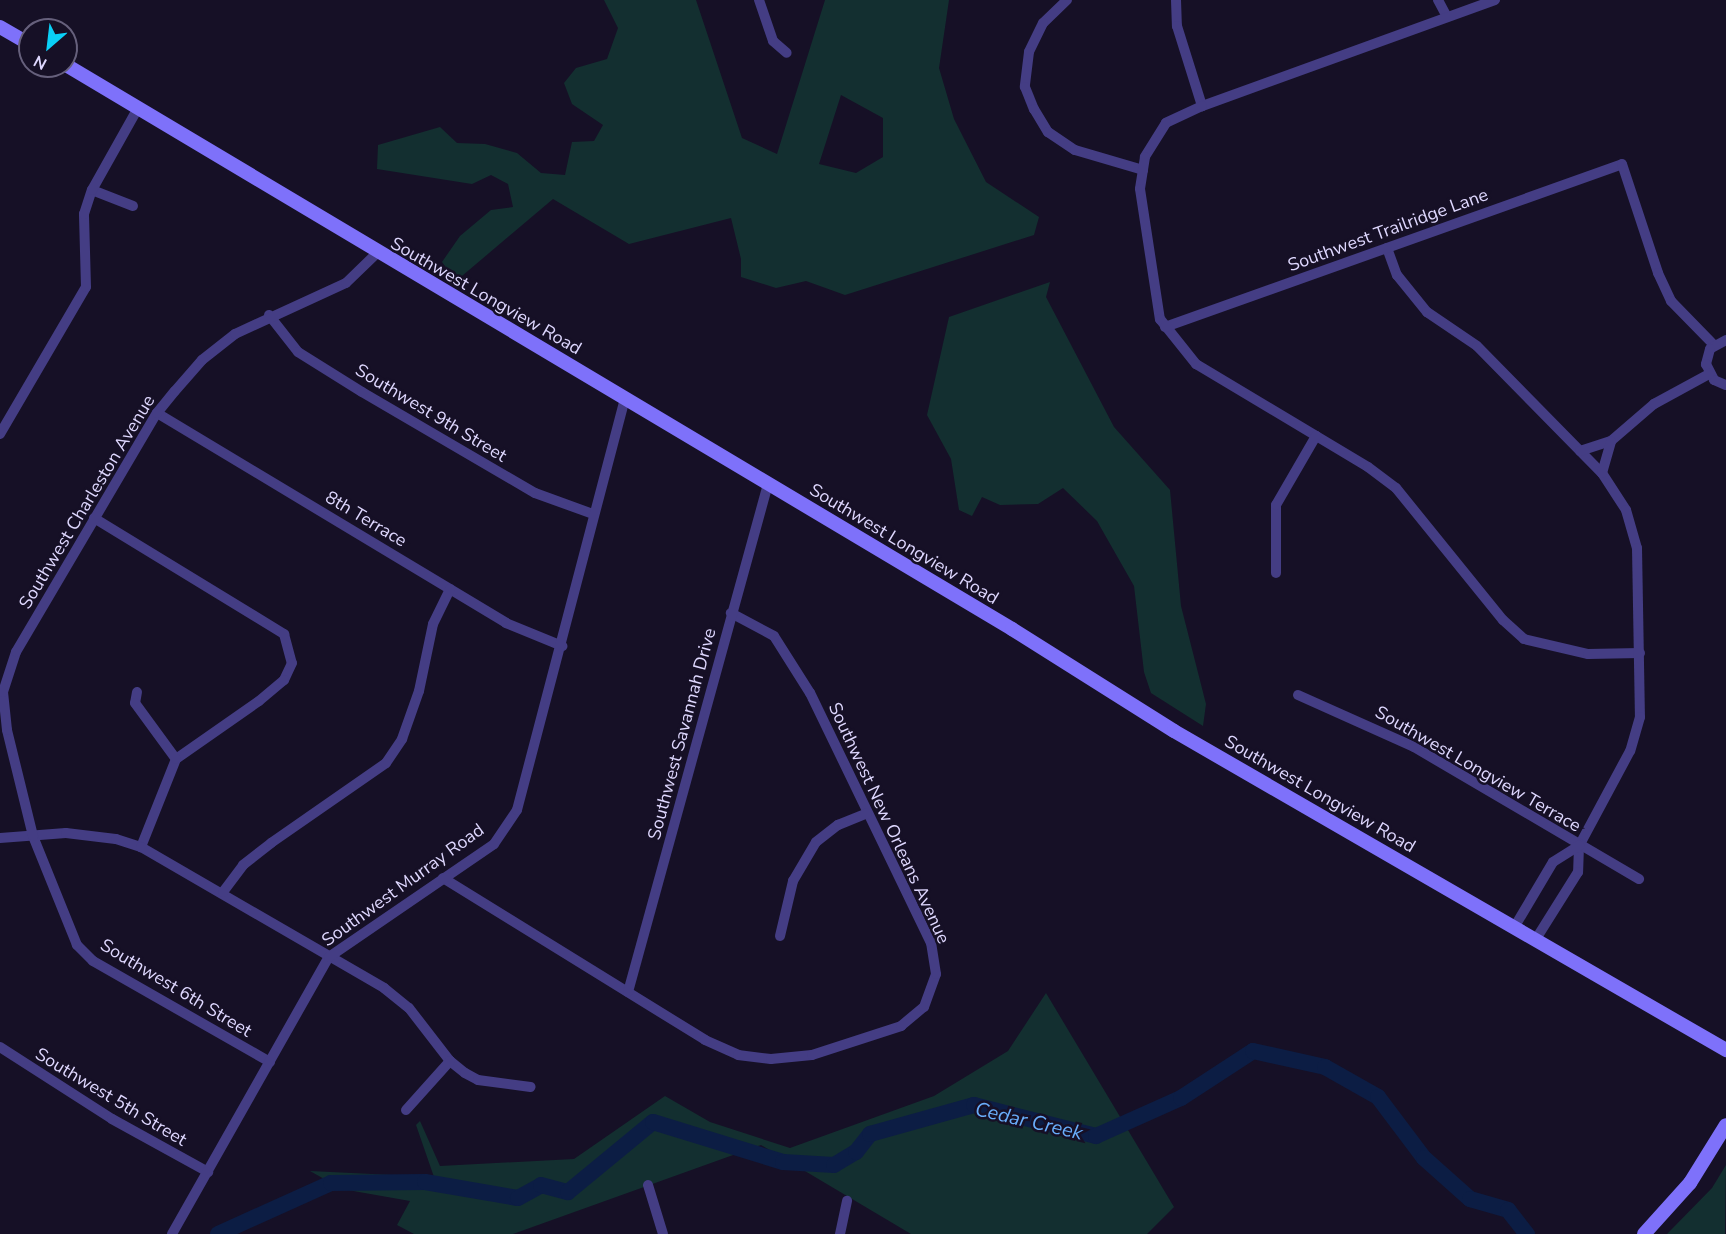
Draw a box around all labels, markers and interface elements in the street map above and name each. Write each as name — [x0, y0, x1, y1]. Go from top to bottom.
north arrow — [18, 18, 78, 78]
text: N — [30, 50, 51, 75]
street label: Southwest Trailridge Lane — [1285, 184, 1491, 276]
street label: Southwest Longview Road — [387, 232, 585, 360]
street label: Southwest 9th Street — [351, 359, 511, 467]
street label: Southwest Charleston Avenue — [14, 391, 160, 613]
street label: Southwest Longview Road — [806, 479, 1002, 609]
street label: 8th Terrace — [321, 486, 411, 552]
street label: Southwest Savannah Drive — [643, 626, 721, 842]
street label: Southwest New Orleans Avenue — [824, 699, 954, 947]
street label: Southwest Longview Terrace — [1371, 701, 1585, 837]
street label: Southwest Longview Road — [1221, 730, 1419, 858]
street label: Southwest Murray Road — [318, 819, 488, 951]
street label: Southwest 6th Street — [96, 934, 256, 1042]
street label: Southwest 5th Street — [31, 1043, 191, 1151]
water label: Cedar Creek — [973, 1097, 1085, 1145]

